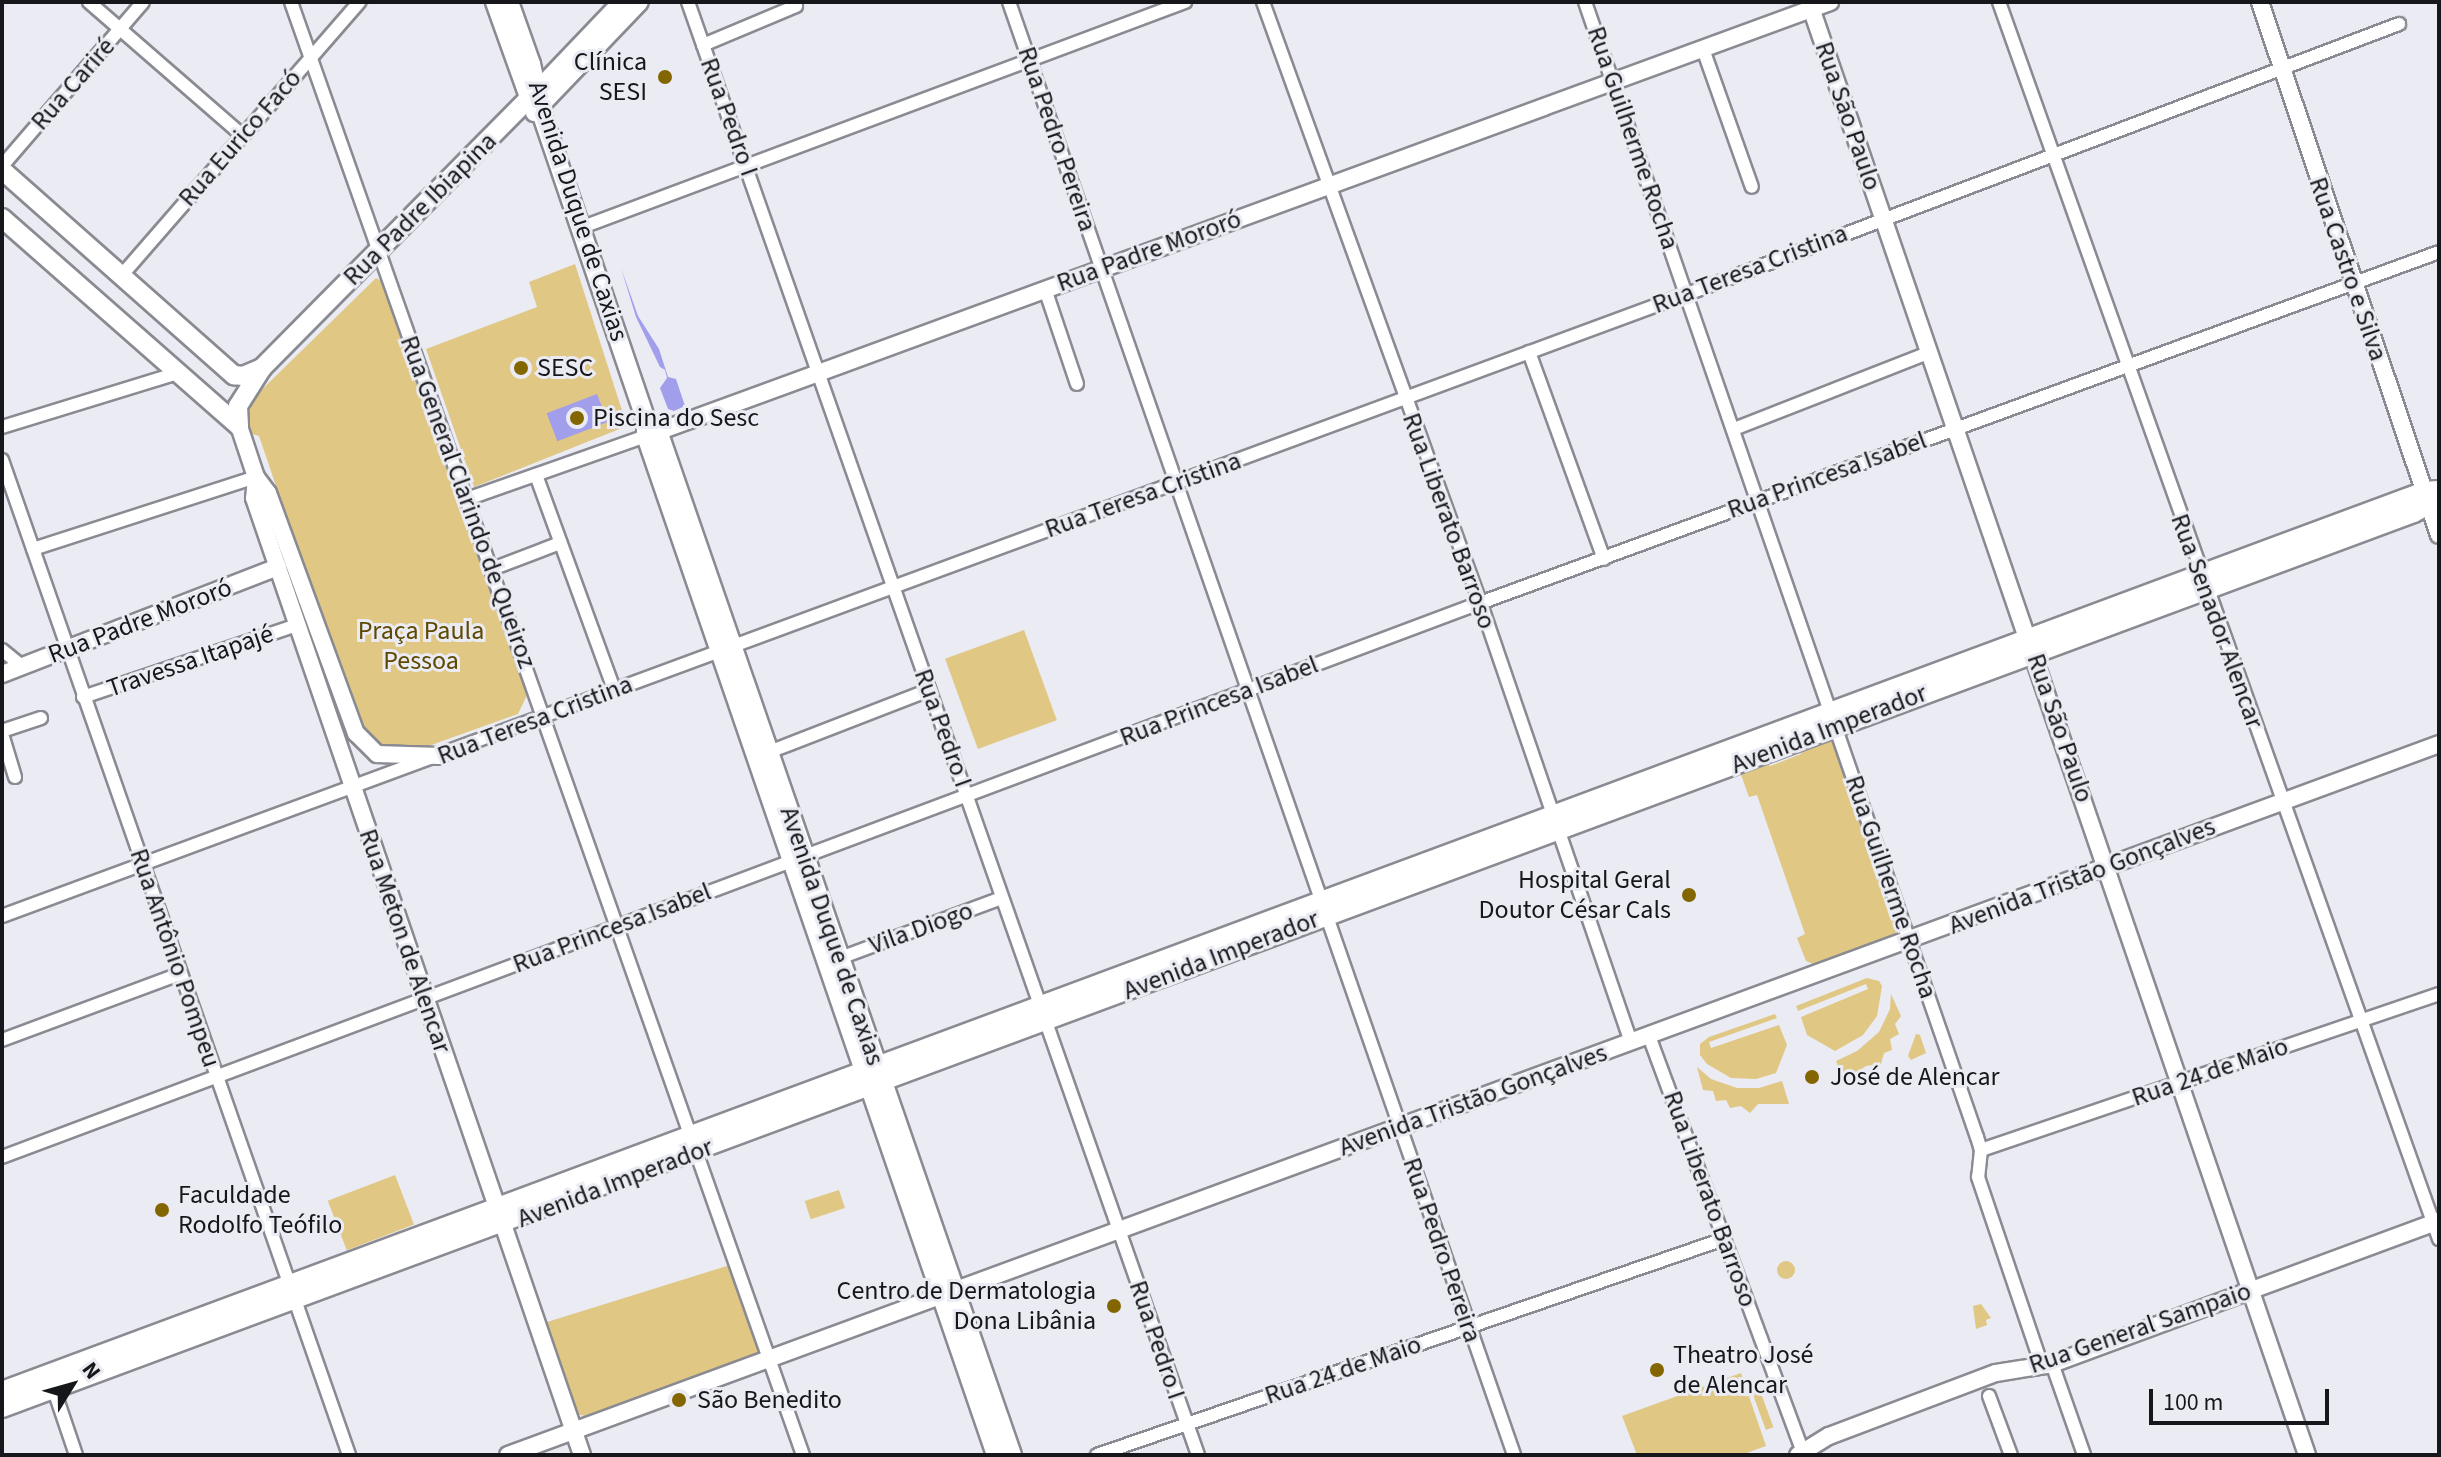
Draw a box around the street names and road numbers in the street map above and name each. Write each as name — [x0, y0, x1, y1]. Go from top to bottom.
street label: Rua Guilherme Rocha — [1580, 22, 1686, 254]
street label: Rua Cariré — [24, 31, 122, 137]
street label: Rua São Paulo — [1808, 38, 1888, 194]
street label: Rua Pedro Pereira — [1011, 43, 1103, 235]
street label: Rua Pedro I — [693, 54, 765, 180]
street label: Rua Eurico Facó — [172, 63, 308, 213]
street label: Avenida Duque de Caxias — [521, 77, 635, 345]
street label: Rua Padre Ibiapina — [337, 126, 503, 292]
street label: Rua Castro e Silva — [2302, 173, 2394, 365]
street label: Rua Padre Mororó — [1053, 203, 1245, 299]
street label: Rua Teresa Cristina — [1648, 217, 1852, 321]
street label: Rua General Clarindo de Queiroz — [393, 331, 543, 673]
street label: Rua Liberato Barroso — [1395, 409, 1503, 633]
street label: Rua Princesa Isabel — [1723, 424, 1931, 526]
street label: Rua Teresa Cristina — [1041, 445, 1245, 545]
street label: Rua Senador Alencar — [2164, 510, 2270, 732]
street label: Rua Padre Mororó — [44, 572, 236, 670]
street label: Travessa Itapajé — [103, 618, 277, 704]
street label: Rua Princesa Isabel — [1116, 649, 1322, 753]
street label: Rua São Paulo — [2020, 650, 2100, 806]
street label: Rua Pedro I — [907, 665, 979, 791]
street label: Rua Teresa Cristina — [433, 668, 637, 772]
street label: Avenida Imperador — [1727, 677, 1931, 781]
street label: Rua Guilherme Rocha — [1838, 771, 1944, 1003]
street label: Avenida Duque de Caxias — [773, 803, 891, 1069]
street label: Avenida Tristão Gonçalves — [1944, 811, 2220, 941]
street label: Rua Meton de Alencar — [352, 825, 458, 1057]
street label: Rua Antônio Pompeu — [123, 845, 227, 1071]
street label: Rua Princesa Isabel — [509, 876, 715, 980]
street label: Vila Diogo — [865, 895, 977, 961]
street label: Avenida Imperador — [1119, 903, 1323, 1007]
street label: Rua 24 de Maio — [2128, 1031, 2292, 1113]
street label: Avenida Tristão Gonçalves — [1335, 1037, 1611, 1163]
street label: Rua Liberato Barroso — [1656, 1087, 1764, 1311]
street label: Avenida Imperador — [513, 1131, 717, 1235]
street label: Rua Pedro Pereira — [1396, 1154, 1488, 1346]
street label: Rua General Sampaio — [2025, 1275, 2255, 1381]
street label: Rua Pedro I — [1122, 1277, 1192, 1403]
street label: Rua 24 de Maio — [1261, 1329, 1425, 1411]

